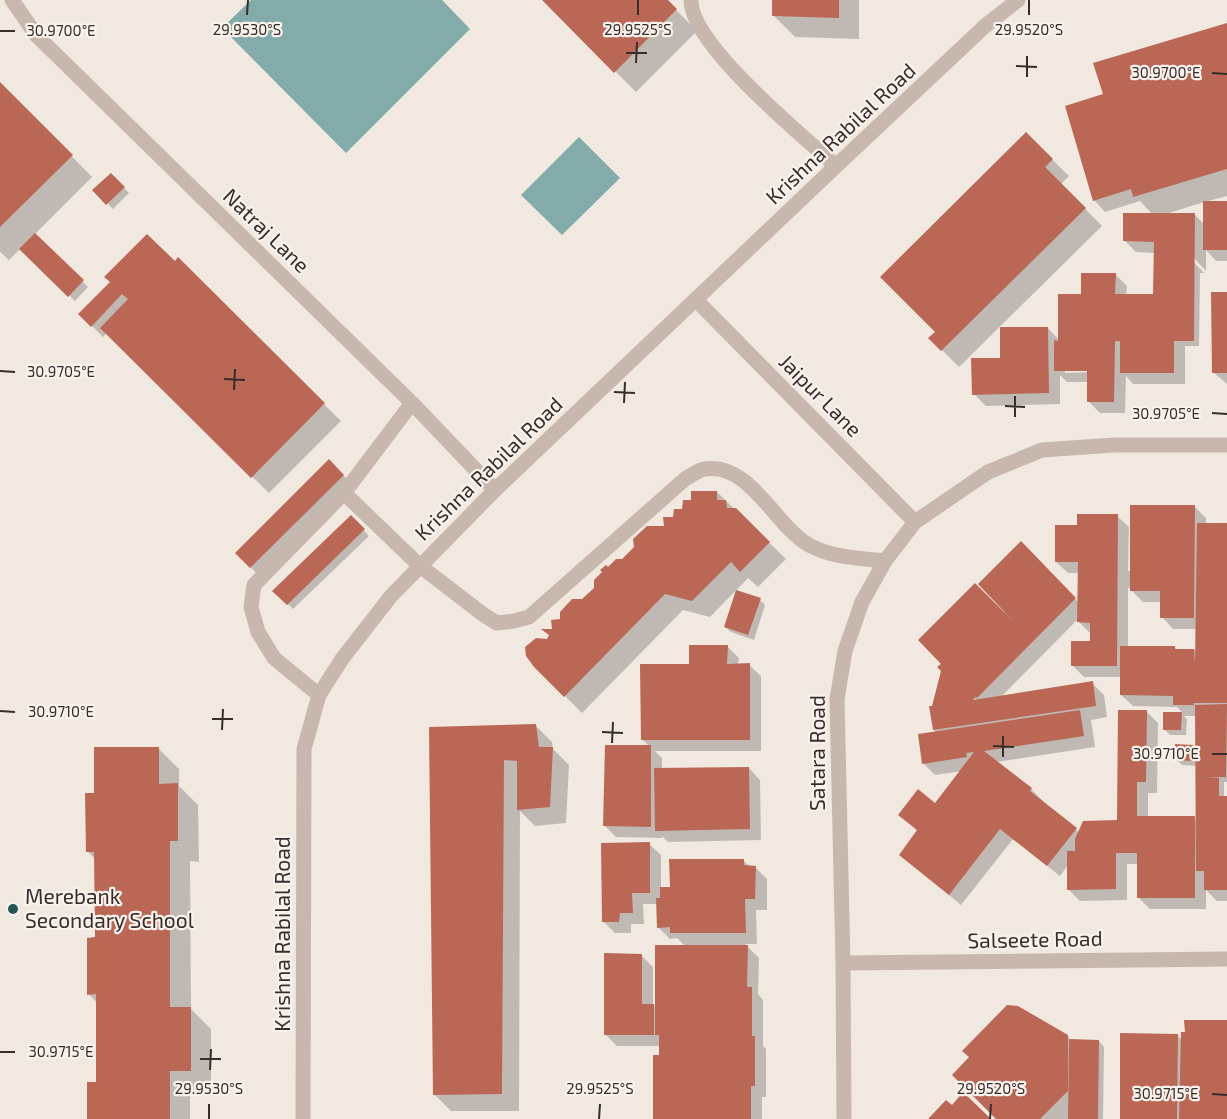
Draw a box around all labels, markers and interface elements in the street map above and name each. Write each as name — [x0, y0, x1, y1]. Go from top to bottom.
text: 29.9530°S — [213, 20, 281, 38]
text: 29.9525°S — [604, 20, 672, 38]
text: 29.9520°S — [995, 20, 1063, 38]
text: 30.9700°E — [26, 21, 96, 39]
street label: Krishna Rabilal Road — [760, 57, 920, 209]
text: 30.9700°E — [1131, 63, 1201, 81]
street label: Natraj Lane — [218, 183, 315, 278]
street label: Jaipur Lane — [775, 348, 868, 441]
text: 30.9705°E — [27, 362, 95, 380]
street label: Krishna Rabilal Road — [409, 391, 567, 545]
text: 30.9705°E — [1132, 404, 1200, 422]
street label: Satara Road — [804, 695, 829, 811]
text: 30.9710°E — [28, 702, 94, 720]
text: 30.9710°E — [1133, 744, 1199, 762]
street label: Krishna Rabilal Road — [269, 836, 294, 1032]
place label: Merebank Secondary School — [25, 883, 195, 932]
marker: Merebank Secondary School — [6, 902, 20, 916]
street label: Salseete Road — [967, 925, 1103, 952]
text: 30.9715°E — [29, 1042, 93, 1060]
text: 29.9530°S — [175, 1079, 243, 1097]
text: 29.9525°S — [566, 1079, 634, 1097]
text: 29.9520°S — [957, 1079, 1025, 1097]
text: 30.9715°E — [1134, 1084, 1198, 1102]

